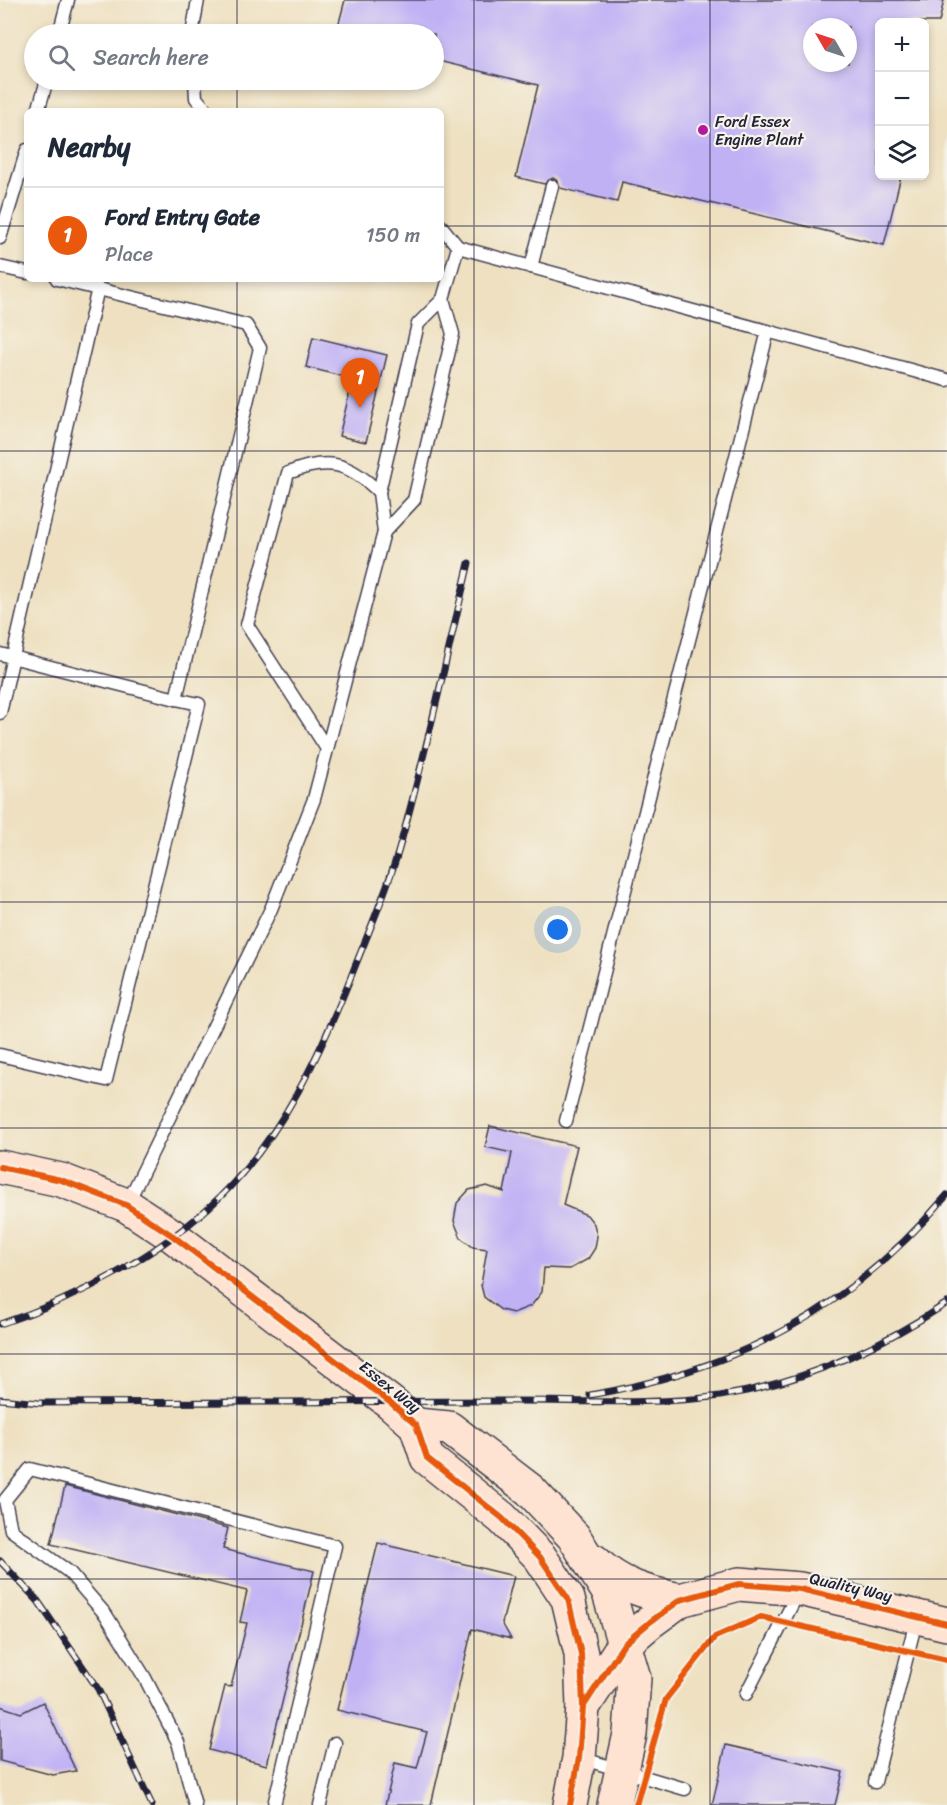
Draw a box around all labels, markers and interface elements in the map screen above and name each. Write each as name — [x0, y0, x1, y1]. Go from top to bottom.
north arrow — [803, 18, 857, 72]
map controls — [875, 18, 929, 180]
button: + — [875, 18, 929, 72]
search box — [24, 24, 444, 90]
text: Search here — [93, 38, 209, 77]
icon: search — [45, 41, 78, 74]
button: − — [875, 72, 929, 126]
place label: Ford Essex Engine Plant — [715, 107, 804, 154]
marker: Ford Essex Engine Plant — [696, 123, 710, 137]
text: Nearby — [48, 124, 130, 170]
button: layers — [875, 126, 929, 180]
text: Ford Entry Gate — [105, 198, 260, 237]
text: 1 — [63, 218, 72, 253]
text: 150 m — [366, 218, 420, 253]
text: Place — [105, 237, 153, 272]
pin: 1 — [340, 358, 380, 408]
your location — [543, 915, 572, 944]
street label: Essex Way — [353, 1353, 428, 1422]
street label: Quality Way — [807, 1563, 896, 1611]

